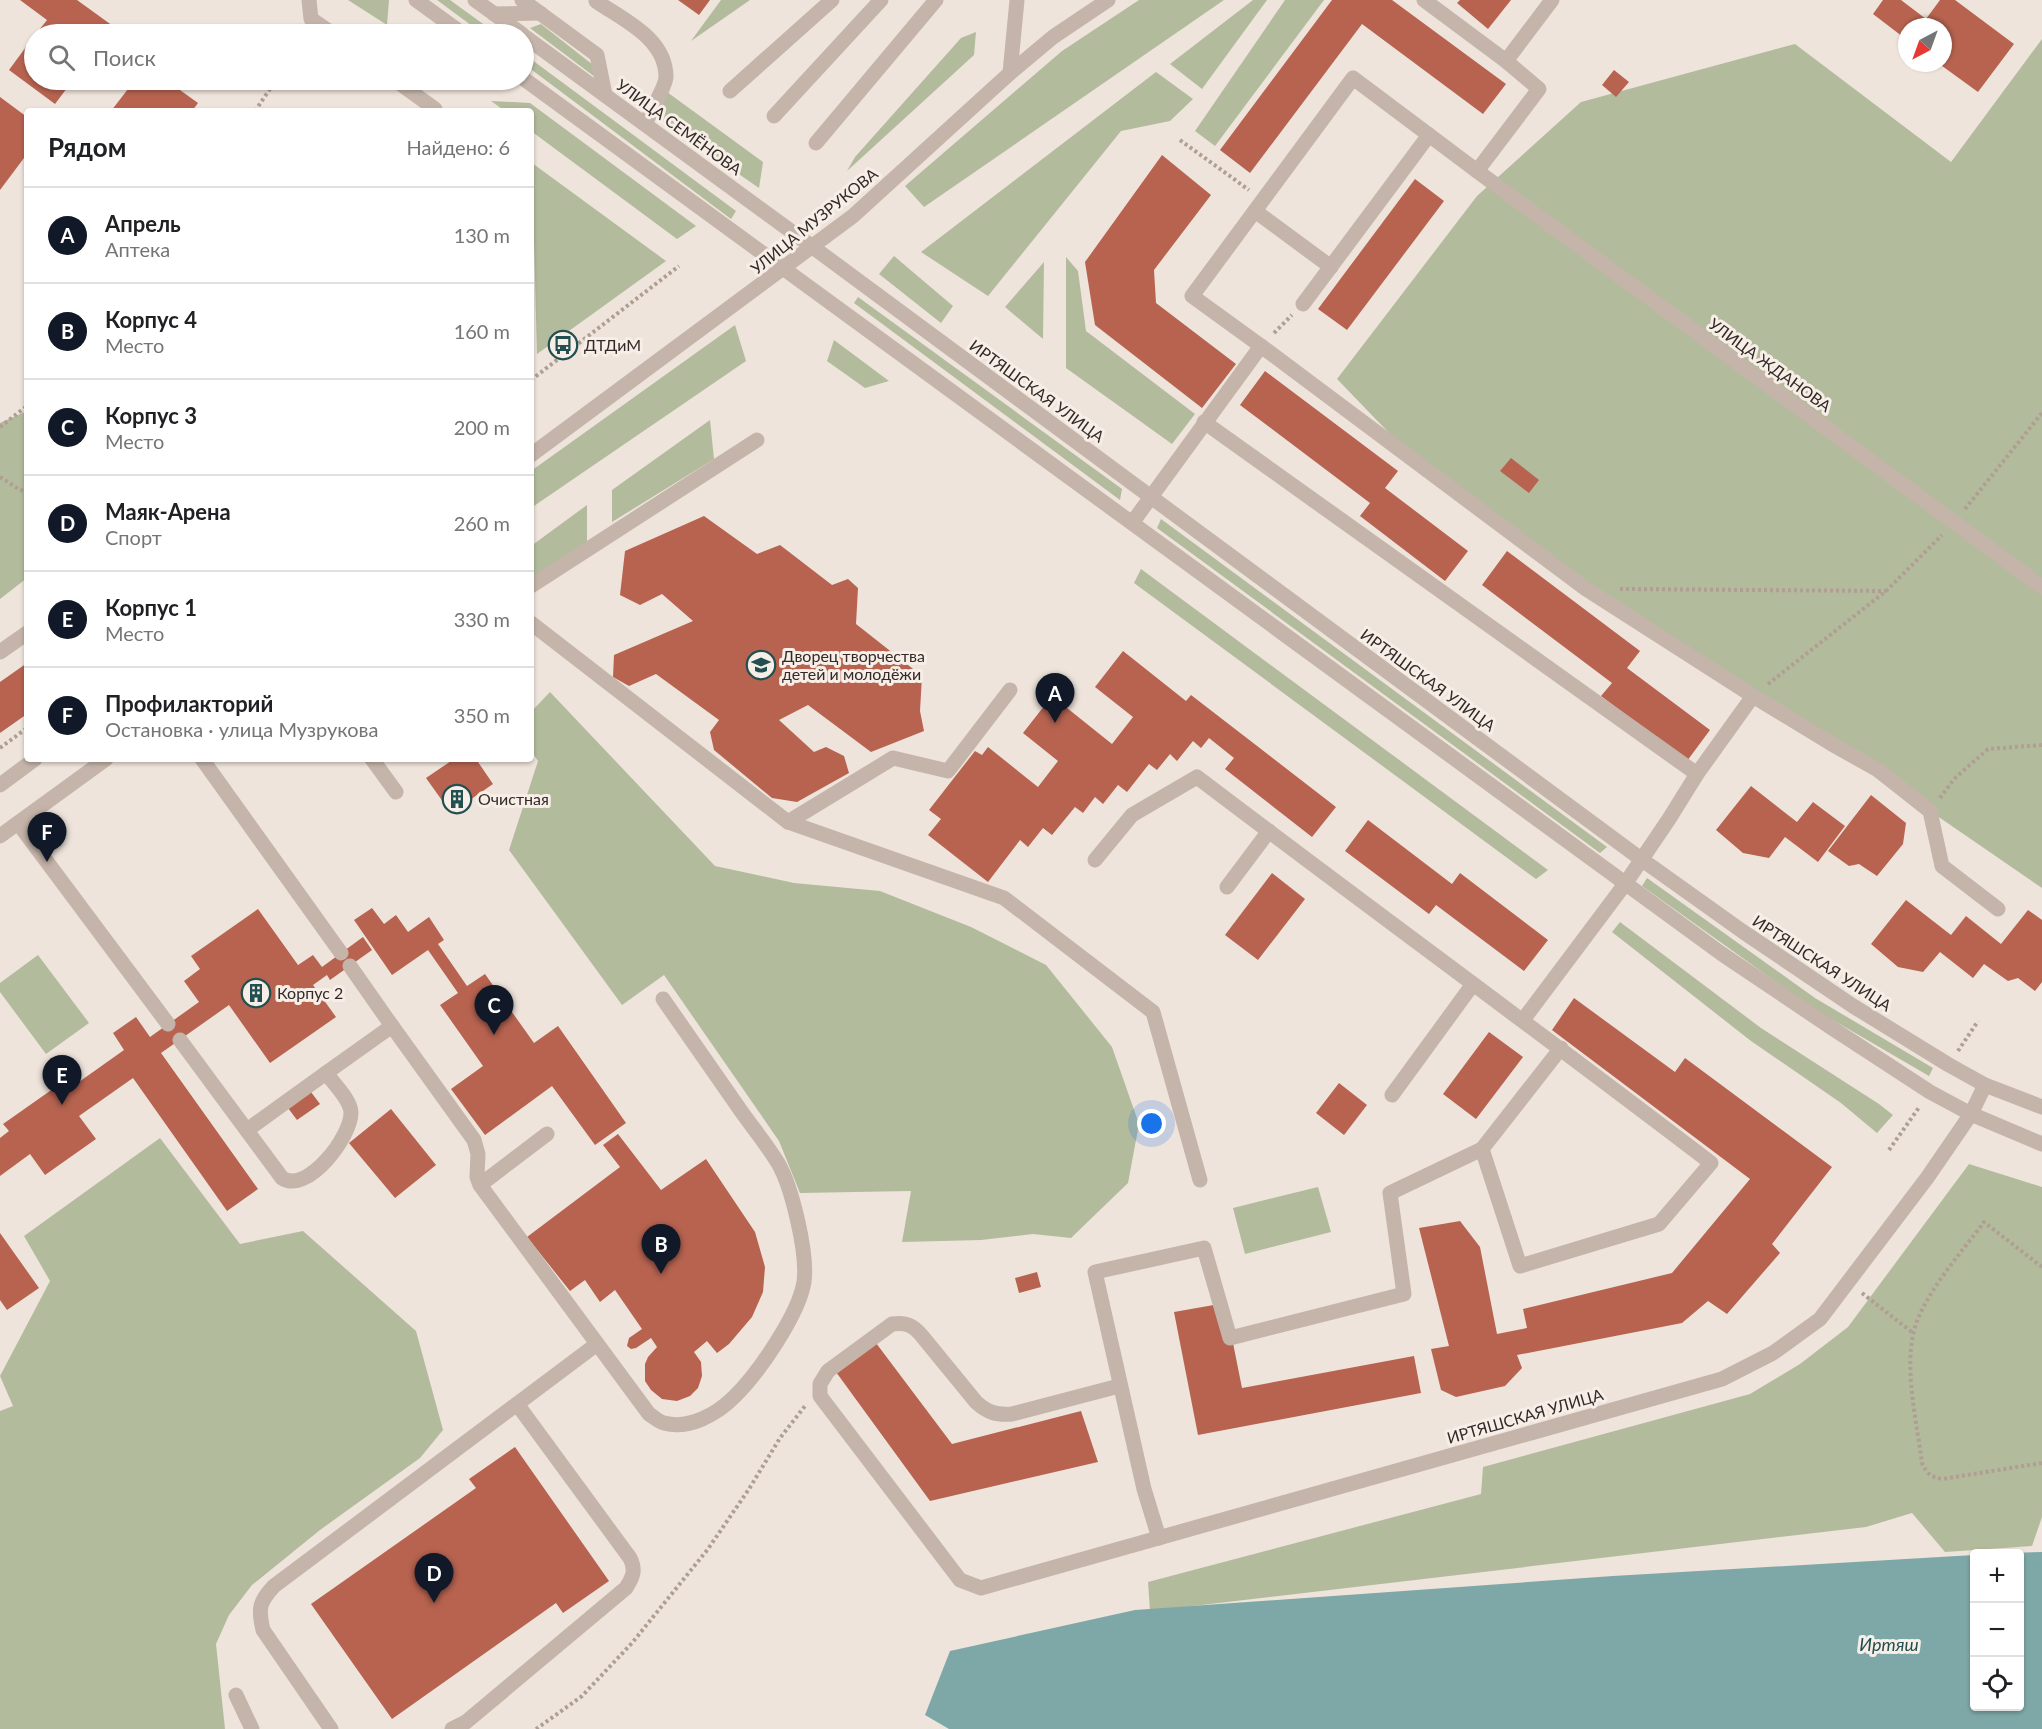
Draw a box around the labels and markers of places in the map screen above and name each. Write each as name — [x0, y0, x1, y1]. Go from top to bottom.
bus stop icon: ДТДиМ — [547, 329, 579, 361]
place label: ДТДиМ — [584, 335, 641, 354]
place label: Дворец творчества детей и молодёжи — [782, 646, 925, 683]
school or university icon: Дворец творчества детей и молодёжи — [745, 649, 777, 681]
pin: A — [1036, 674, 1074, 723]
building icon: Очистная — [441, 783, 473, 815]
place label: Очистная — [478, 789, 549, 808]
pin: F — [28, 812, 66, 862]
building icon: Корпус 2 — [240, 977, 272, 1009]
place label: Корпус 2 — [277, 983, 343, 1002]
pin: C — [474, 986, 514, 1035]
pin: E — [42, 1056, 82, 1105]
pin: B — [642, 1224, 680, 1274]
pin: D — [414, 1554, 454, 1603]

